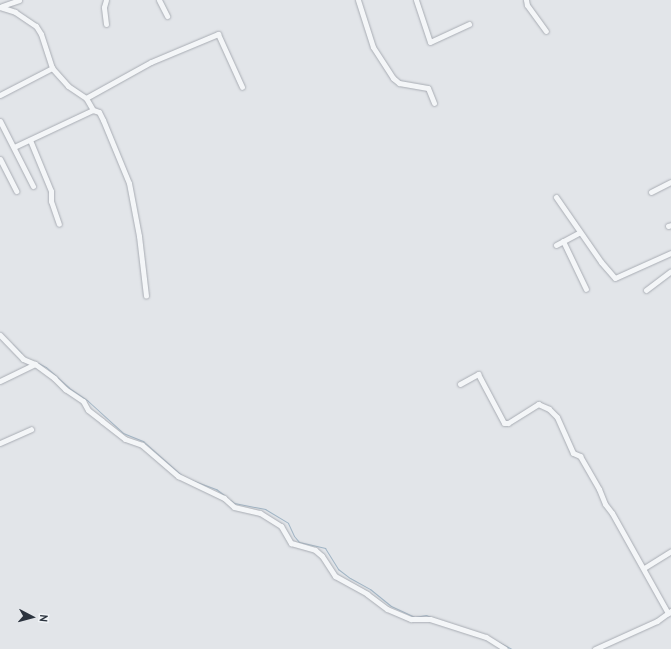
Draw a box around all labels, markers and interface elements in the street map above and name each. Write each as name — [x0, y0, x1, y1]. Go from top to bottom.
north arrow — [12, 597, 52, 637]
text: N — [37, 614, 51, 623]

